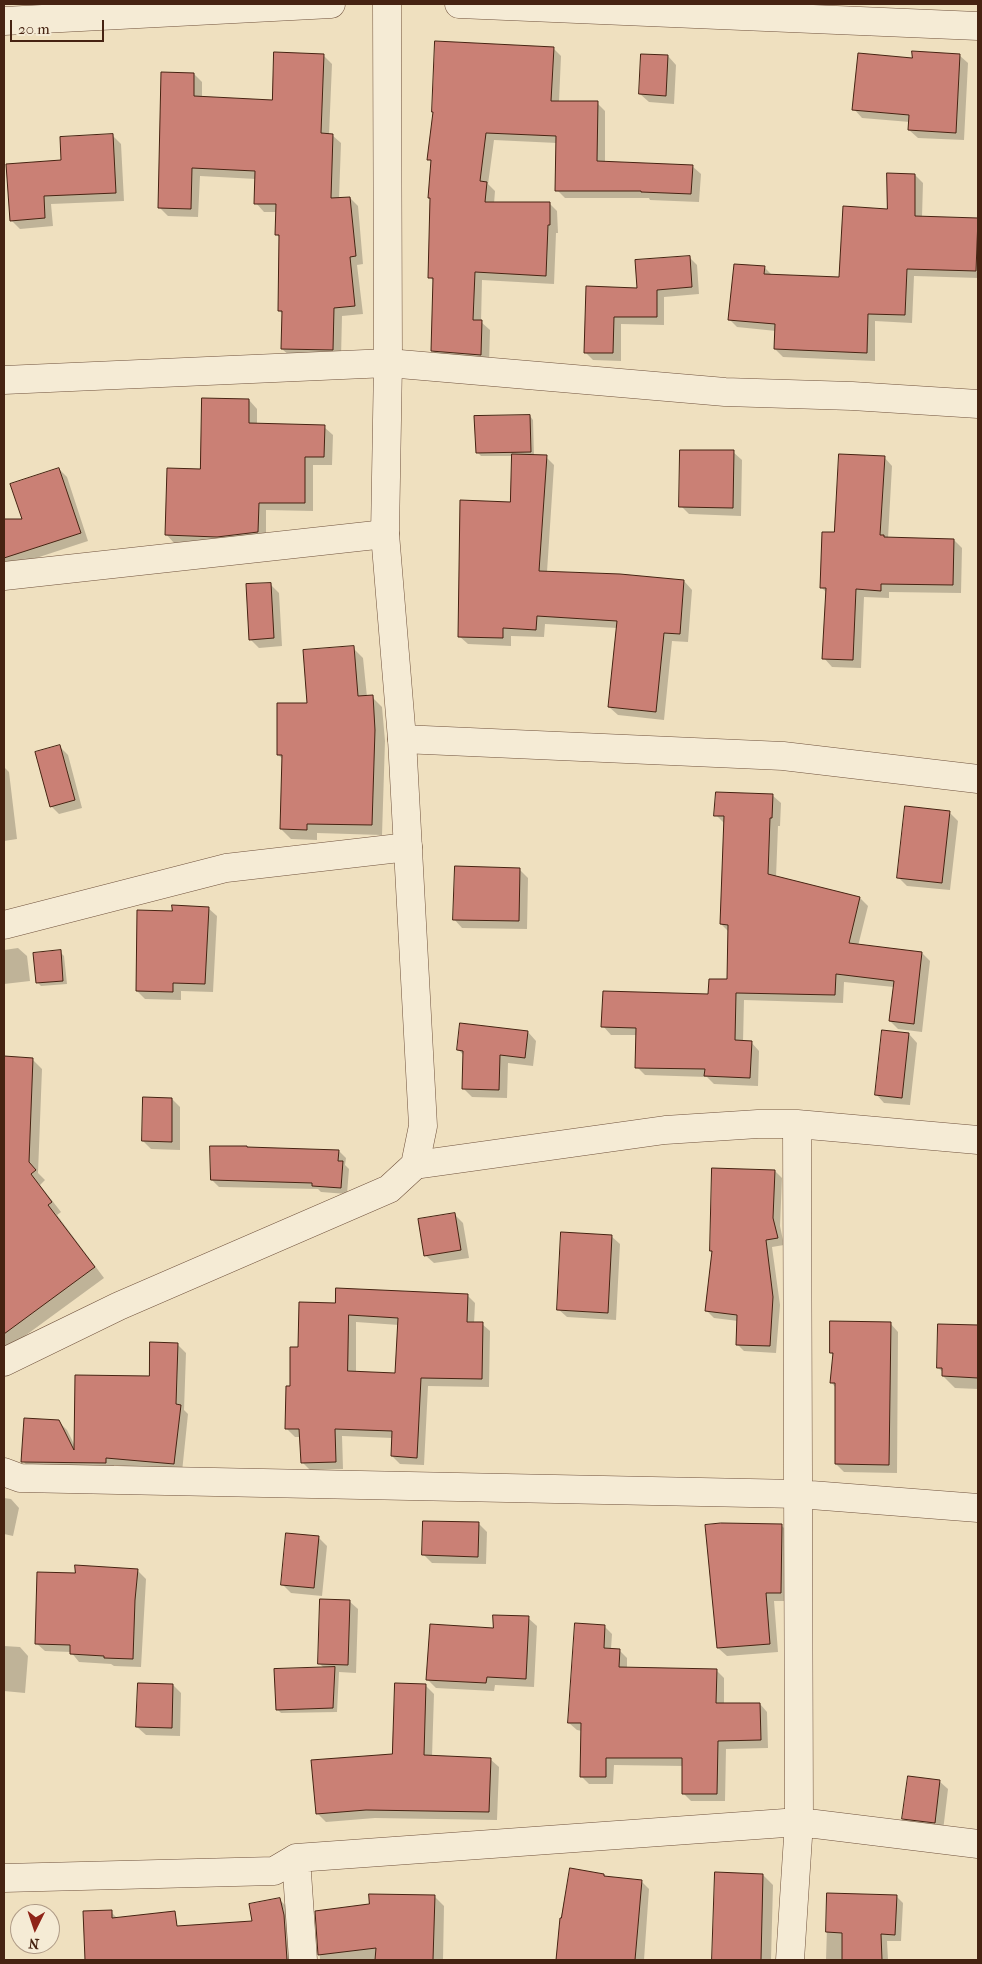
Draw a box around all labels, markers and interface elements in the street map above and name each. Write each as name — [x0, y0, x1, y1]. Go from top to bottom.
scale bar — [12, 10, 106, 42]
text: 20 m — [18, 20, 50, 38]
north arrow — [10, 1904, 60, 1954]
text: N — [28, 1935, 40, 1952]

